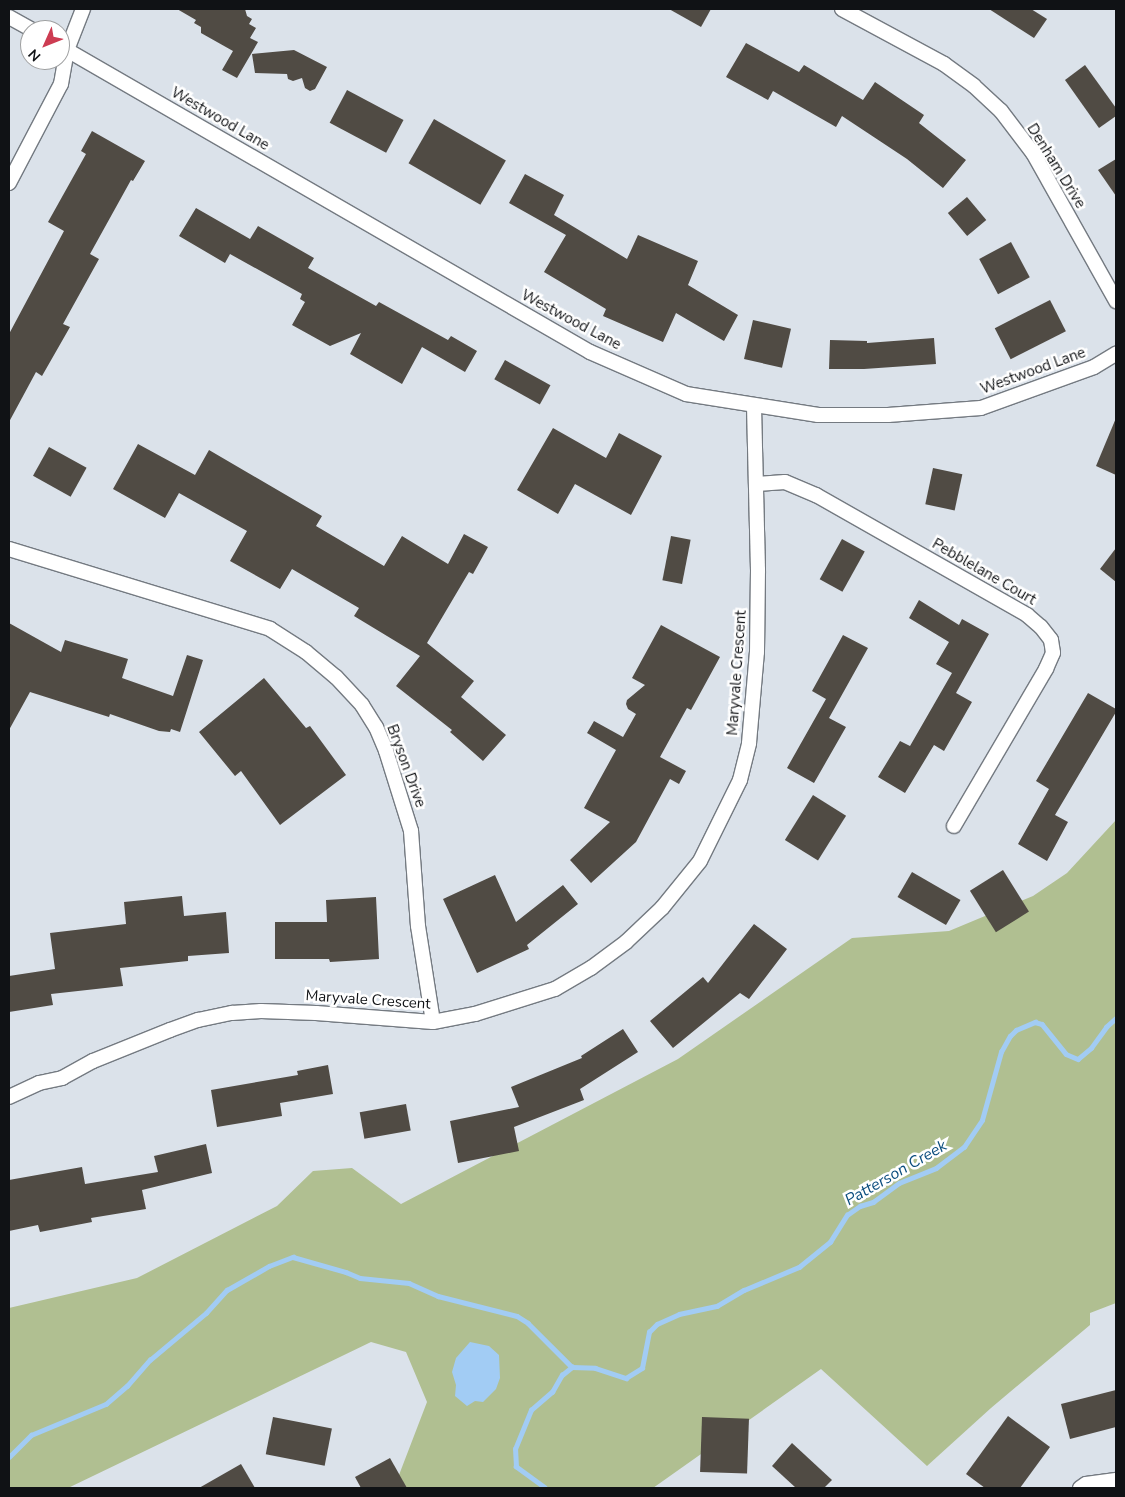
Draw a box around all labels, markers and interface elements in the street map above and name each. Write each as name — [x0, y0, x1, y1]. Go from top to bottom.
north arrow — [20, 20, 70, 70]
text: N — [24, 45, 45, 65]
street label: Westwood Lane — [168, 84, 272, 154]
street label: Denham Drive — [1023, 120, 1089, 212]
street label: Westwood Lane — [518, 286, 624, 354]
street label: Westwood Lane — [978, 344, 1088, 398]
street label: Pebblelane Court — [929, 535, 1039, 609]
street label: Maryvale Crescent — [724, 610, 750, 736]
street label: Bryson Drive — [383, 722, 429, 810]
street label: Maryvale Crescent — [305, 987, 431, 1013]
water label: Patterson Creek — [842, 1136, 950, 1210]

